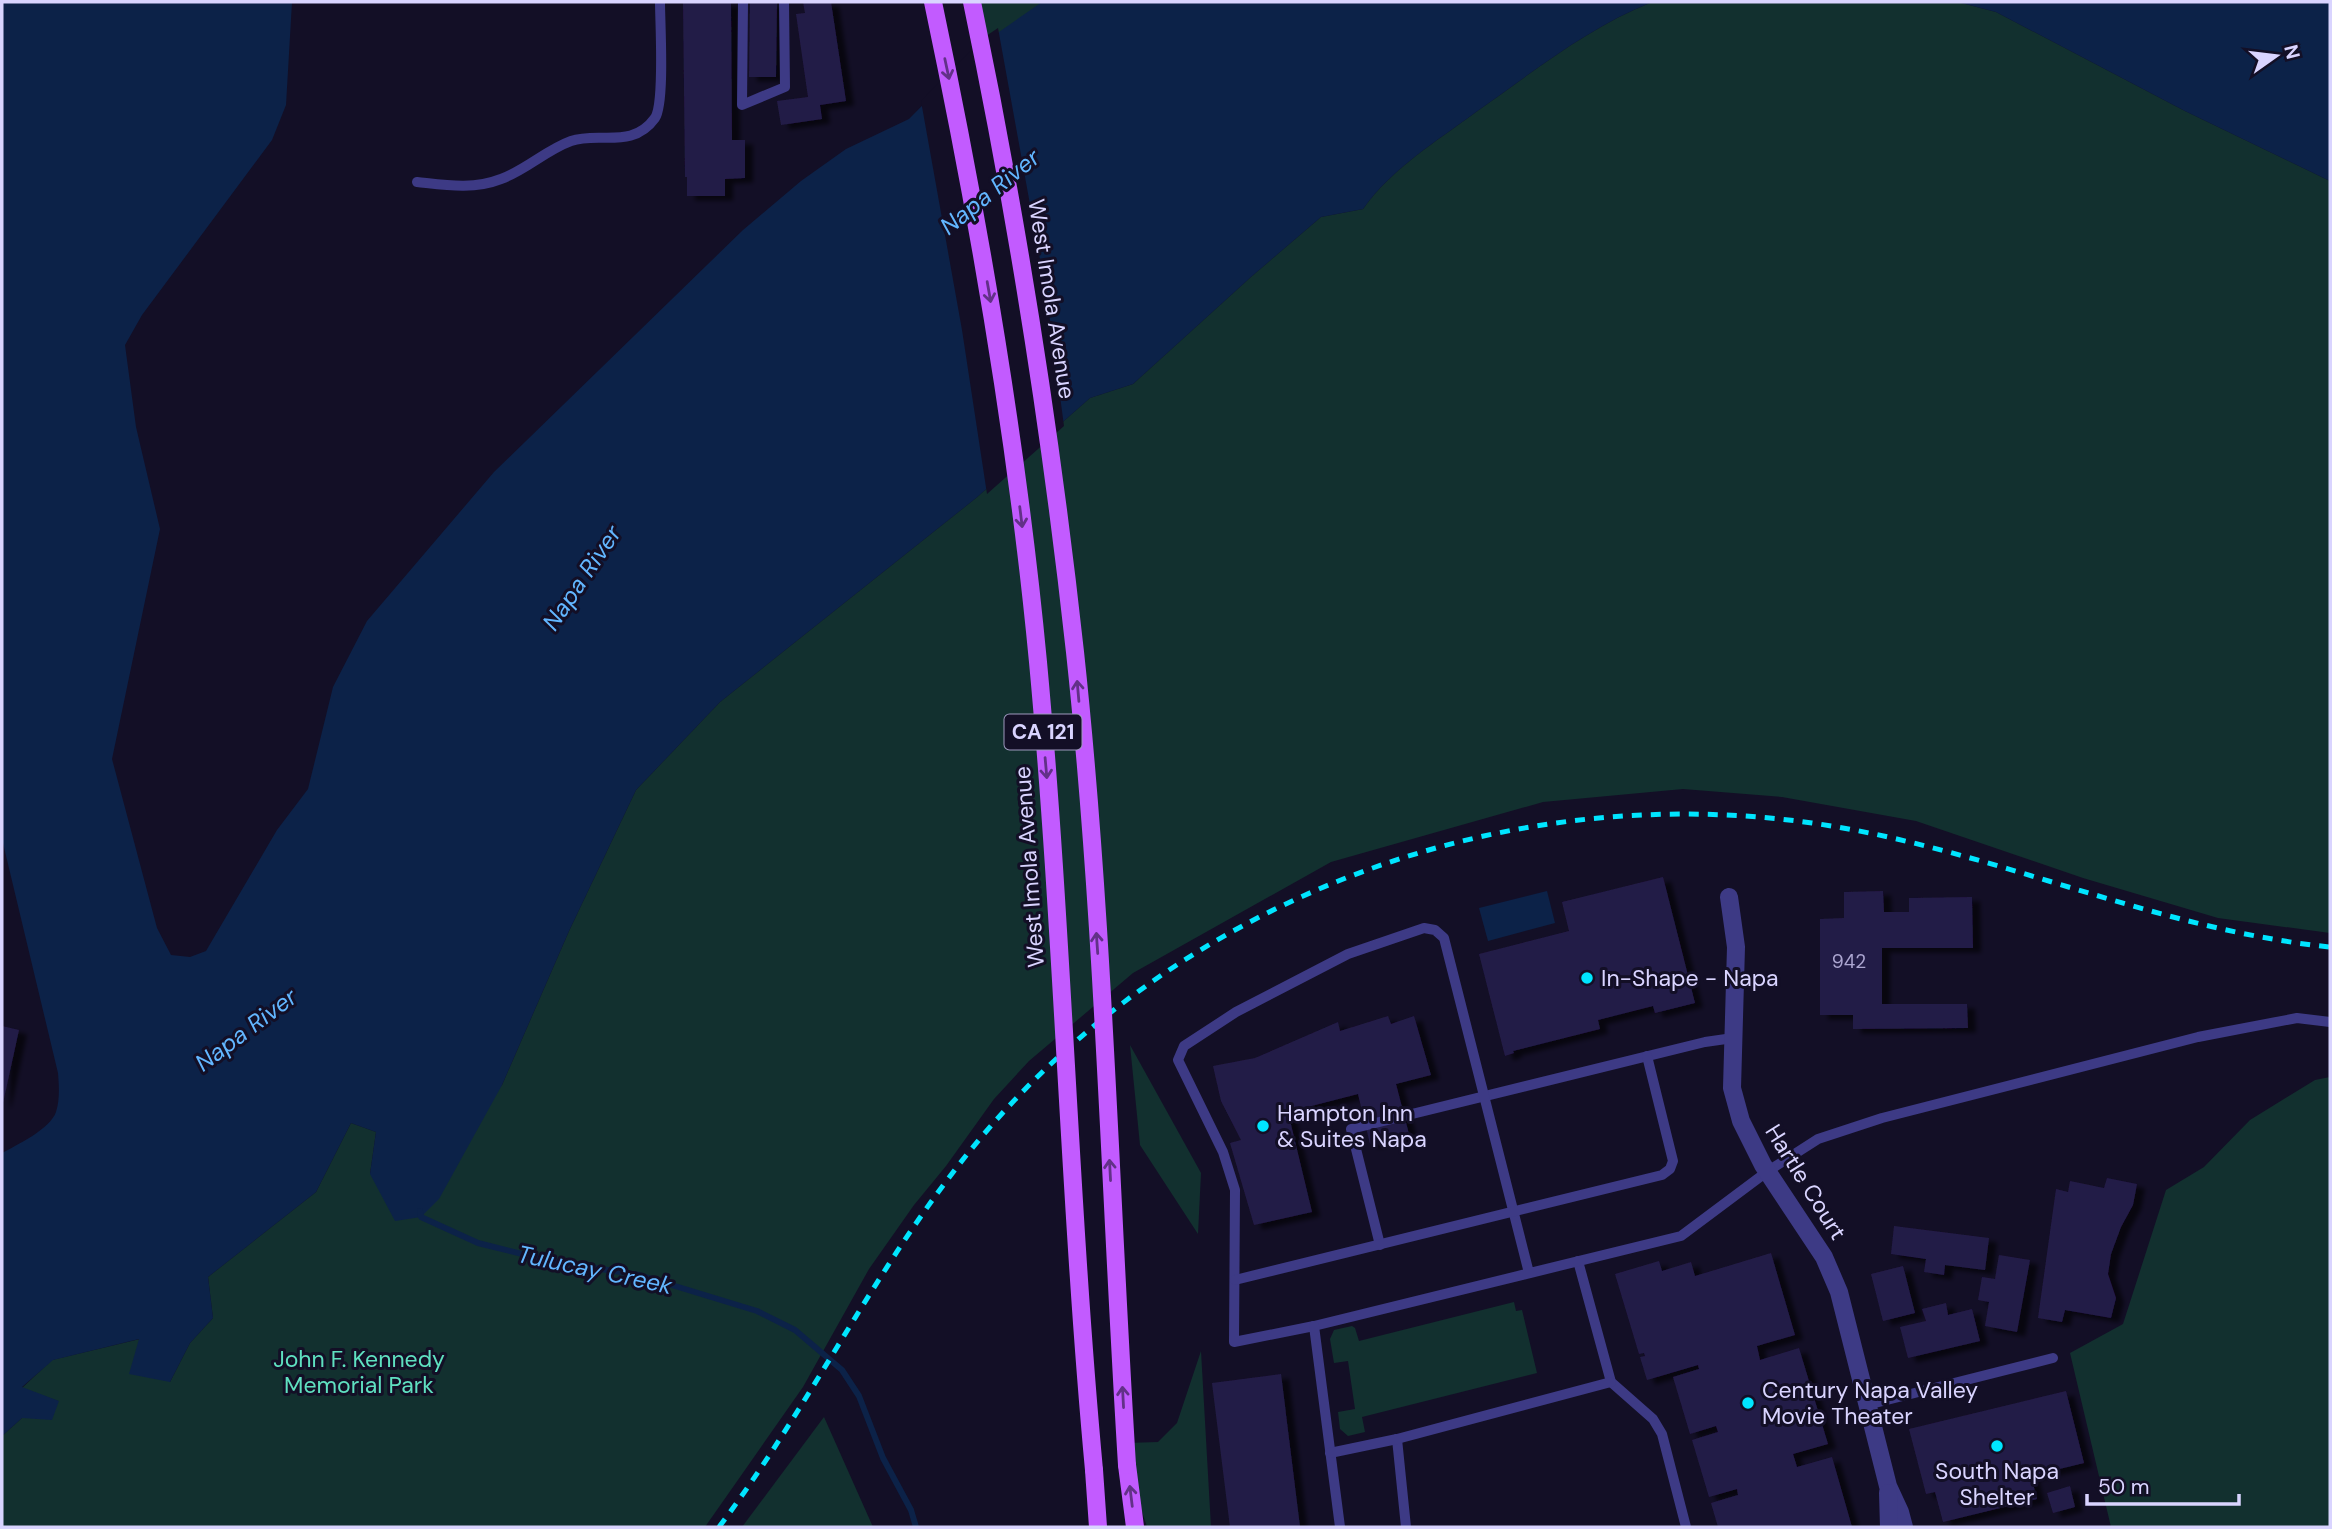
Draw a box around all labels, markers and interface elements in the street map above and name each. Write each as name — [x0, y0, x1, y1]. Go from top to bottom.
north arrow — [2241, 21, 2311, 91]
text: N — [2278, 42, 2306, 62]
one-way arrow — [941, 57, 955, 80]
water label: Napa River — [933, 141, 1047, 241]
street label: West Imola Avenue — [1021, 197, 1083, 401]
one-way arrow — [983, 280, 996, 303]
one-way arrow — [1014, 506, 1027, 528]
water label: Napa River — [535, 518, 629, 636]
one-way arrow — [1071, 681, 1084, 703]
road number: CA 121 — [1004, 714, 1082, 750]
one-way arrow — [1040, 756, 1053, 779]
street label: West Imola Avenue — [1007, 765, 1051, 969]
one-way arrow — [1090, 932, 1103, 954]
house number: 942 — [1832, 949, 1866, 974]
place label: In-Shape - Napa — [1601, 963, 1779, 993]
marker: In-Shape - Napa — [1579, 970, 1595, 986]
water label: Napa River — [188, 980, 304, 1078]
place label: Hampton Inn & Suites Napa — [1277, 1098, 1427, 1154]
marker: Hampton Inn & Suites Napa — [1255, 1118, 1271, 1134]
street label: Hartle Court — [1759, 1119, 1853, 1245]
one-way arrow — [1103, 1159, 1116, 1182]
water label: Tulucay Creek — [515, 1238, 676, 1301]
park label: John F. Kennedy Memorial Park — [273, 1344, 445, 1400]
place label: Century Napa Valley Movie Theater — [1762, 1375, 1978, 1431]
one-way arrow — [1116, 1386, 1129, 1409]
marker: Century Napa Valley Movie Theater — [1740, 1395, 1756, 1411]
marker: South Napa Shelter — [1989, 1438, 2005, 1454]
place label: South Napa Shelter — [1935, 1456, 2059, 1512]
scale bar — [2087, 1462, 2239, 1506]
text: 50 m — [2098, 1473, 2149, 1501]
one-way arrow — [1124, 1485, 1137, 1508]

